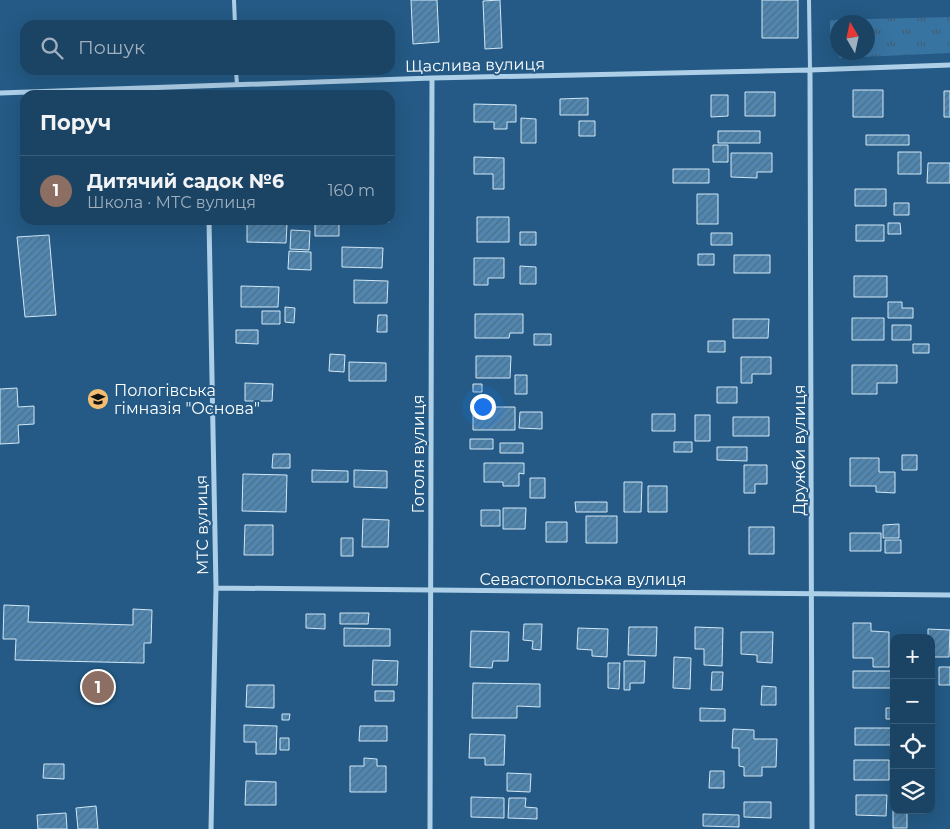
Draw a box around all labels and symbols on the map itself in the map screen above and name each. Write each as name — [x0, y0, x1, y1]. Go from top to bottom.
north arrow — [830, 15, 875, 60]
street label: Щаслива вулиця — [405, 54, 545, 76]
place label: Пологівська гімназія "Основа" — [114, 381, 260, 418]
street label: Дружби вулиця — [790, 385, 809, 515]
school or university icon: Пологівська гімназія "Основа" — [86, 387, 110, 411]
your location — [470, 394, 496, 420]
street label: Гоголя вулиця — [409, 395, 428, 513]
street label: МТС вулиця — [192, 475, 212, 575]
street label: Севастопольська вулиця — [479, 570, 687, 589]
pin: 1 — [82, 668, 114, 706]

